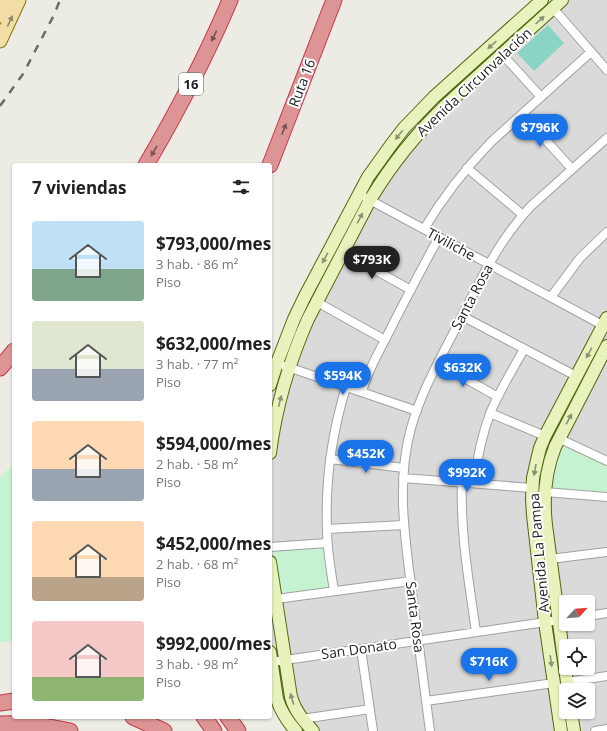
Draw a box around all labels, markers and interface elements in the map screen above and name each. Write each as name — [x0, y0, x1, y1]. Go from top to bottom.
one-way arrow — [7, 15, 13, 26]
one-way arrow — [535, 15, 545, 24]
street label: Avenida Circunvalación — [412, 23, 535, 140]
one-way arrow — [211, 30, 217, 41]
one-way arrow — [487, 40, 498, 49]
street label: Ruta 16 — [284, 56, 319, 109]
road number: 16 — [179, 73, 203, 95]
pin: $796K — [512, 114, 568, 148]
text: $796K — [521, 118, 559, 136]
one-way arrow — [282, 122, 288, 134]
one-way arrow — [394, 129, 403, 140]
one-way arrow — [151, 145, 158, 157]
text: 7 viviendas — [32, 176, 127, 199]
icon: filters — [230, 176, 252, 198]
one-way arrow — [357, 213, 363, 224]
street label: Tiviliche — [424, 223, 479, 264]
text: $793,000/mes — [156, 232, 271, 255]
icon: home — [64, 237, 112, 285]
pin: $793K — [344, 246, 400, 280]
text: $793K — [353, 250, 391, 268]
one-way arrow — [322, 252, 328, 264]
text: 3 hab. · 86 m² — [156, 255, 238, 273]
street label: Santa Rosa — [446, 261, 497, 333]
text: Piso — [156, 273, 181, 291]
text: $632,000/mes — [156, 332, 271, 355]
icon: home — [64, 337, 112, 385]
one-way arrow — [585, 347, 592, 358]
pin: $632K — [435, 354, 491, 388]
text: 3 hab. · 77 m² — [156, 355, 238, 373]
text: $632K — [444, 358, 482, 376]
pin: $594K — [315, 362, 371, 396]
text: $594K — [324, 366, 362, 384]
text: Piso — [156, 373, 181, 391]
one-way arrow — [277, 395, 283, 407]
one-way arrow — [565, 413, 572, 425]
text: $594,000/mes — [156, 432, 271, 455]
icon: home — [64, 437, 112, 485]
pin: $452K — [338, 440, 394, 474]
text: $452K — [347, 444, 385, 462]
text: 2 hab. · 58 m² — [156, 455, 238, 473]
pin: $992K — [439, 459, 495, 493]
text: $992K — [448, 463, 486, 481]
one-way arrow — [531, 464, 537, 476]
text: Piso — [156, 473, 181, 491]
street label: Avenida La Pampa — [524, 492, 553, 614]
text: $452,000/mes — [156, 532, 271, 555]
icon: home — [64, 537, 112, 585]
text: 2 hab. · 68 m² — [156, 555, 238, 573]
text: Piso — [156, 573, 181, 591]
street label: Santa Rosa — [402, 580, 429, 654]
north arrow — [559, 595, 595, 631]
map controls — [559, 595, 595, 719]
text: $992,000/mes — [156, 632, 271, 655]
street label: San Donato — [320, 634, 398, 663]
icon: home — [64, 637, 112, 685]
button: locate — [559, 639, 595, 675]
pin: $716K — [461, 648, 517, 682]
text: $716K — [470, 652, 508, 670]
text: 3 hab. · 98 m² — [156, 655, 238, 673]
one-way arrow — [548, 655, 554, 667]
text: Piso — [156, 673, 181, 691]
button: layers — [559, 683, 595, 719]
one-way arrow — [289, 693, 295, 705]

